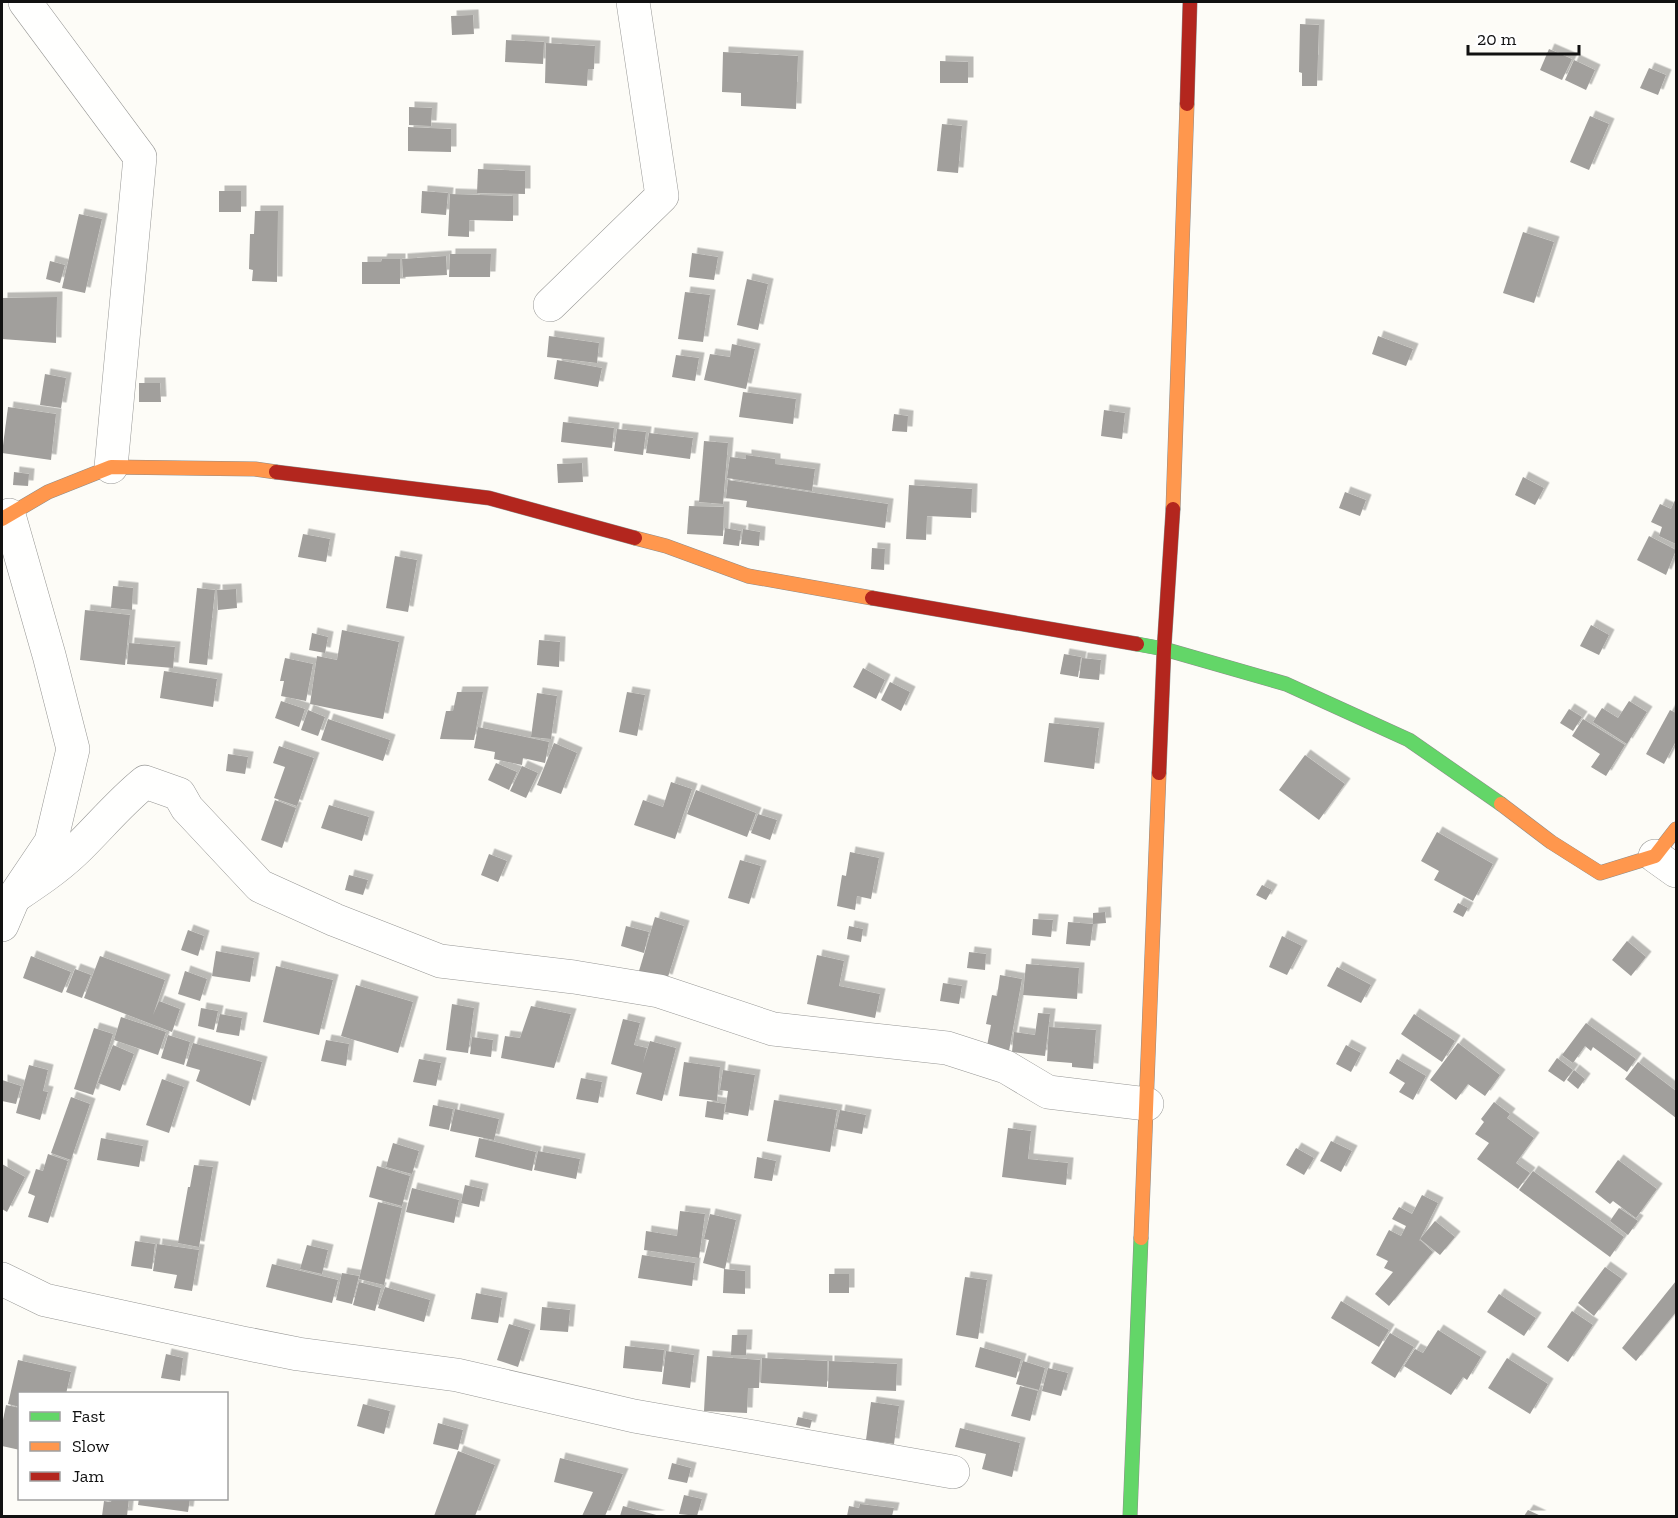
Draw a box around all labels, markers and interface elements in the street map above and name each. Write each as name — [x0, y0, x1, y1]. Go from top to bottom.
scale bar — [1468, 18, 1579, 56]
text: 20 m — [1477, 28, 1517, 50]
legend — [18, 1392, 228, 1500]
text: Fast — [72, 1405, 105, 1427]
text: Slow — [72, 1435, 109, 1457]
text: Jam — [72, 1465, 104, 1487]

